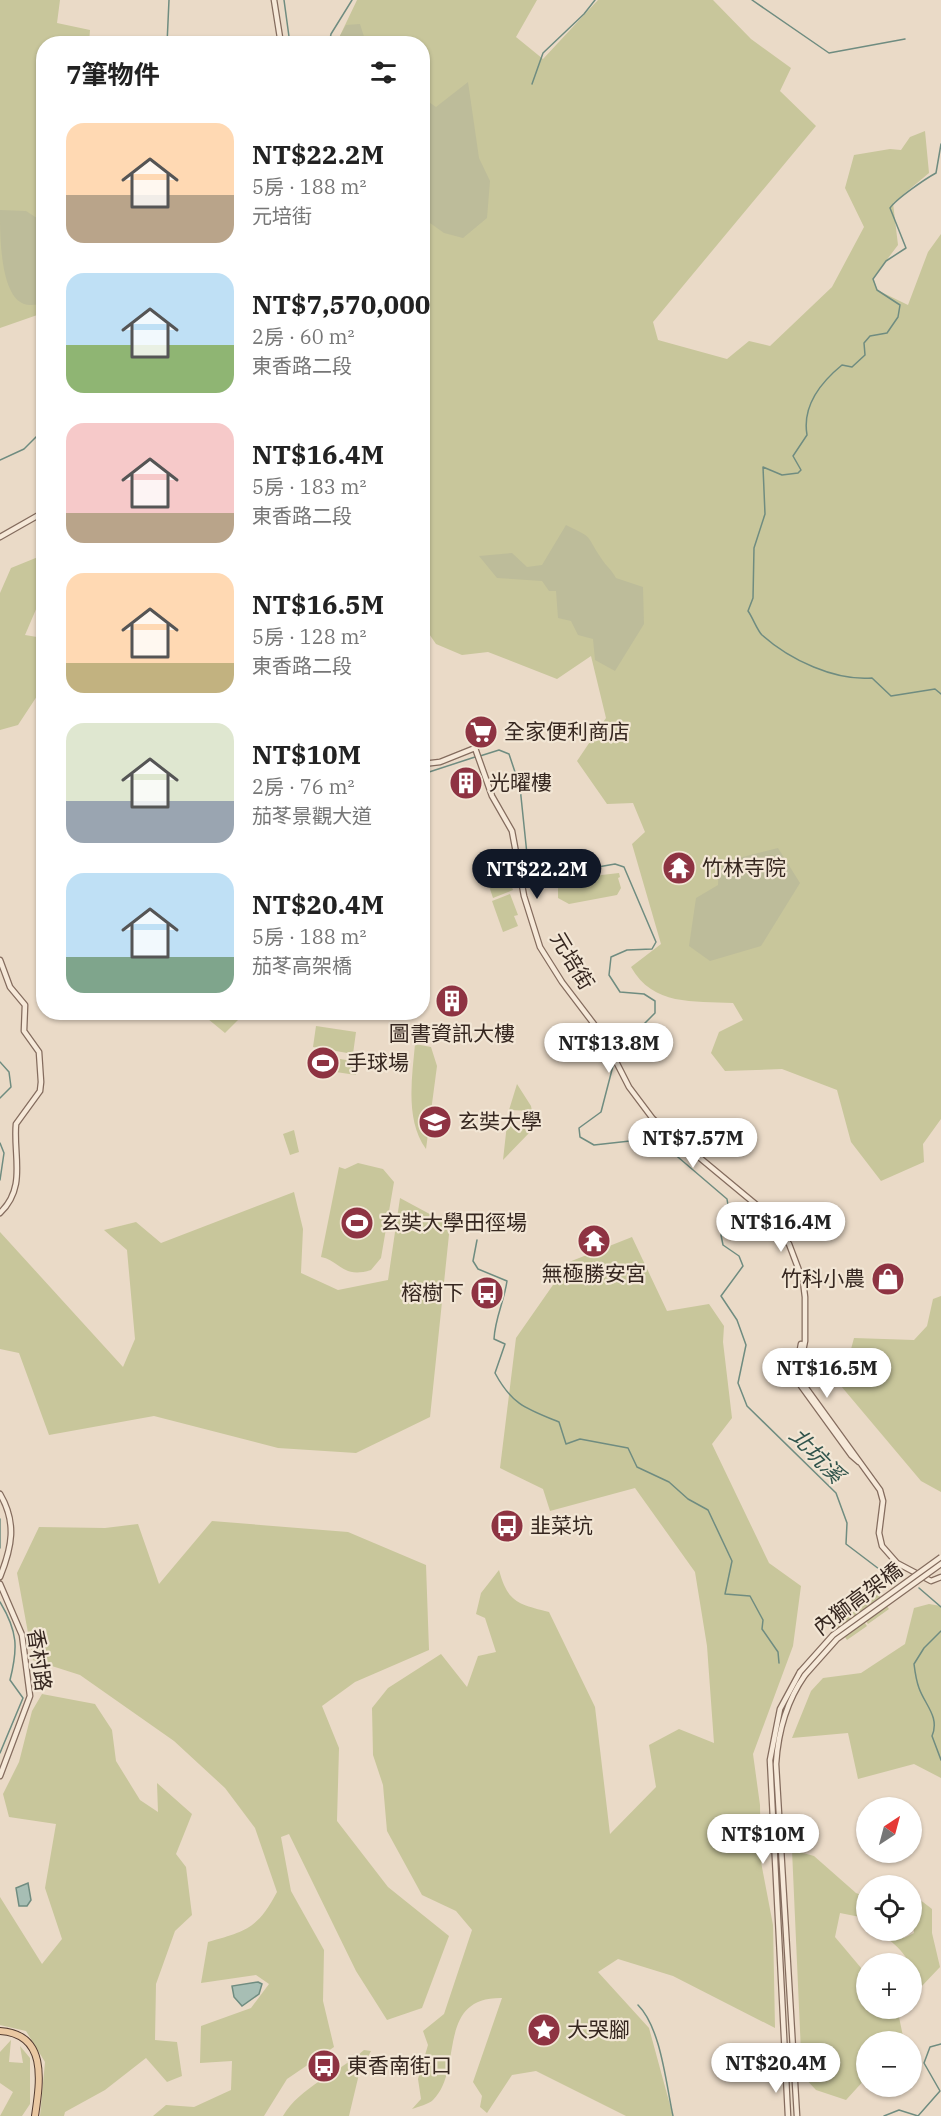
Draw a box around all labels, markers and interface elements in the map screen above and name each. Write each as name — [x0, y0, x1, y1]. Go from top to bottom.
icon: filters — [367, 56, 400, 89]
text: 7筆物件 — [66, 57, 160, 91]
text: NT$22.2M — [252, 137, 384, 171]
icon: home — [114, 147, 186, 219]
text: 5房 · 188 m² — [252, 173, 366, 200]
text: 元培街 — [252, 202, 312, 229]
text: NT$7,570,000 — [252, 287, 430, 321]
icon: home — [114, 297, 186, 369]
text: 2房 · 60 m² — [252, 323, 354, 350]
text: 東香路二段 — [252, 352, 352, 379]
text: NT$16.4M — [252, 437, 384, 471]
icon: home — [114, 447, 186, 519]
text: 5房 · 183 m² — [252, 473, 366, 500]
text: 東香路二段 — [252, 502, 352, 529]
text: NT$16.5M — [252, 587, 384, 621]
icon: home — [114, 597, 186, 669]
text: 5房 · 128 m² — [252, 623, 366, 650]
text: 東香路二段 — [252, 652, 352, 679]
supermarket icon: 全家便利商店 — [463, 714, 499, 750]
place label: 全家便利商店 — [504, 717, 630, 745]
text: NT$10M — [252, 737, 361, 771]
icon: home — [114, 747, 186, 819]
building icon: 光曜樓 — [448, 765, 484, 801]
place label: 光曜樓 — [489, 768, 552, 796]
text: 2房 · 76 m² — [252, 773, 354, 800]
text: 茄苳景觀大道 — [252, 802, 372, 829]
pin: NT$22.2M — [475, 849, 599, 900]
temple icon: 竹林寺院 — [661, 850, 697, 886]
place label: 竹林寺院 — [702, 853, 786, 881]
text: NT$22.2M — [486, 855, 588, 882]
text: NT$20.4M — [252, 887, 384, 921]
icon: home — [114, 897, 186, 969]
text: 5房 · 188 m² — [252, 923, 366, 950]
street label: 元培街 — [545, 926, 601, 995]
text: 茄苳高架橋 — [252, 952, 352, 979]
building icon: 圖書資訊大樓 — [434, 983, 470, 1019]
place label: 圖書資訊大樓 — [389, 1019, 515, 1047]
pin: NT$13.8M — [547, 1023, 671, 1074]
text: NT$13.8M — [558, 1029, 660, 1056]
sports icon: 手球場 — [305, 1045, 341, 1081]
place label: 手球場 — [346, 1048, 409, 1076]
school or university icon: 玄奘大學 — [417, 1104, 453, 1140]
place label: 玄奘大學 — [458, 1107, 542, 1135]
pin: NT$7.57M — [631, 1118, 755, 1169]
text: NT$7.57M — [642, 1124, 744, 1151]
pin: NT$16.4M — [719, 1202, 843, 1253]
sports icon: 玄奘大學田徑場 — [339, 1205, 375, 1241]
place label: 玄奘大學田徑場 — [380, 1208, 527, 1236]
text: NT$16.4M — [730, 1208, 832, 1235]
temple icon: 無極勝安宮 — [576, 1223, 612, 1259]
place label: 無極勝安宮 — [542, 1259, 647, 1287]
shop icon: 竹科小農 — [870, 1261, 906, 1297]
place label: 竹科小農 — [781, 1264, 865, 1292]
bus stop icon: 榕樹下 — [469, 1275, 505, 1311]
place label: 榕樹下 — [401, 1278, 464, 1306]
pin: NT$16.5M — [765, 1348, 889, 1399]
text: NT$16.5M — [776, 1354, 878, 1381]
water label: 北坑溪 — [784, 1421, 853, 1491]
bus stop icon: 韭菜坑 — [489, 1508, 525, 1544]
place label: 韭菜坑 — [530, 1511, 593, 1539]
street label: 內獅高架橋 — [807, 1555, 908, 1641]
street label: 香村路 — [22, 1627, 58, 1693]
north arrow — [856, 1797, 922, 1863]
map controls — [856, 1797, 922, 2097]
pin: NT$10M — [714, 1814, 812, 1865]
text: NT$10M — [721, 1820, 805, 1847]
button: locate — [856, 1875, 922, 1941]
button: + — [856, 1953, 922, 2019]
place icon: 大哭腳 — [526, 2012, 562, 2048]
place label: 大哭腳 — [567, 2015, 630, 2043]
button: − — [856, 2031, 922, 2097]
pin: NT$20.4M — [714, 2043, 838, 2094]
bus stop icon: 東香南街口 — [306, 2048, 342, 2084]
text: NT$20.4M — [725, 2049, 827, 2076]
place label: 東香南街口 — [347, 2051, 452, 2079]

